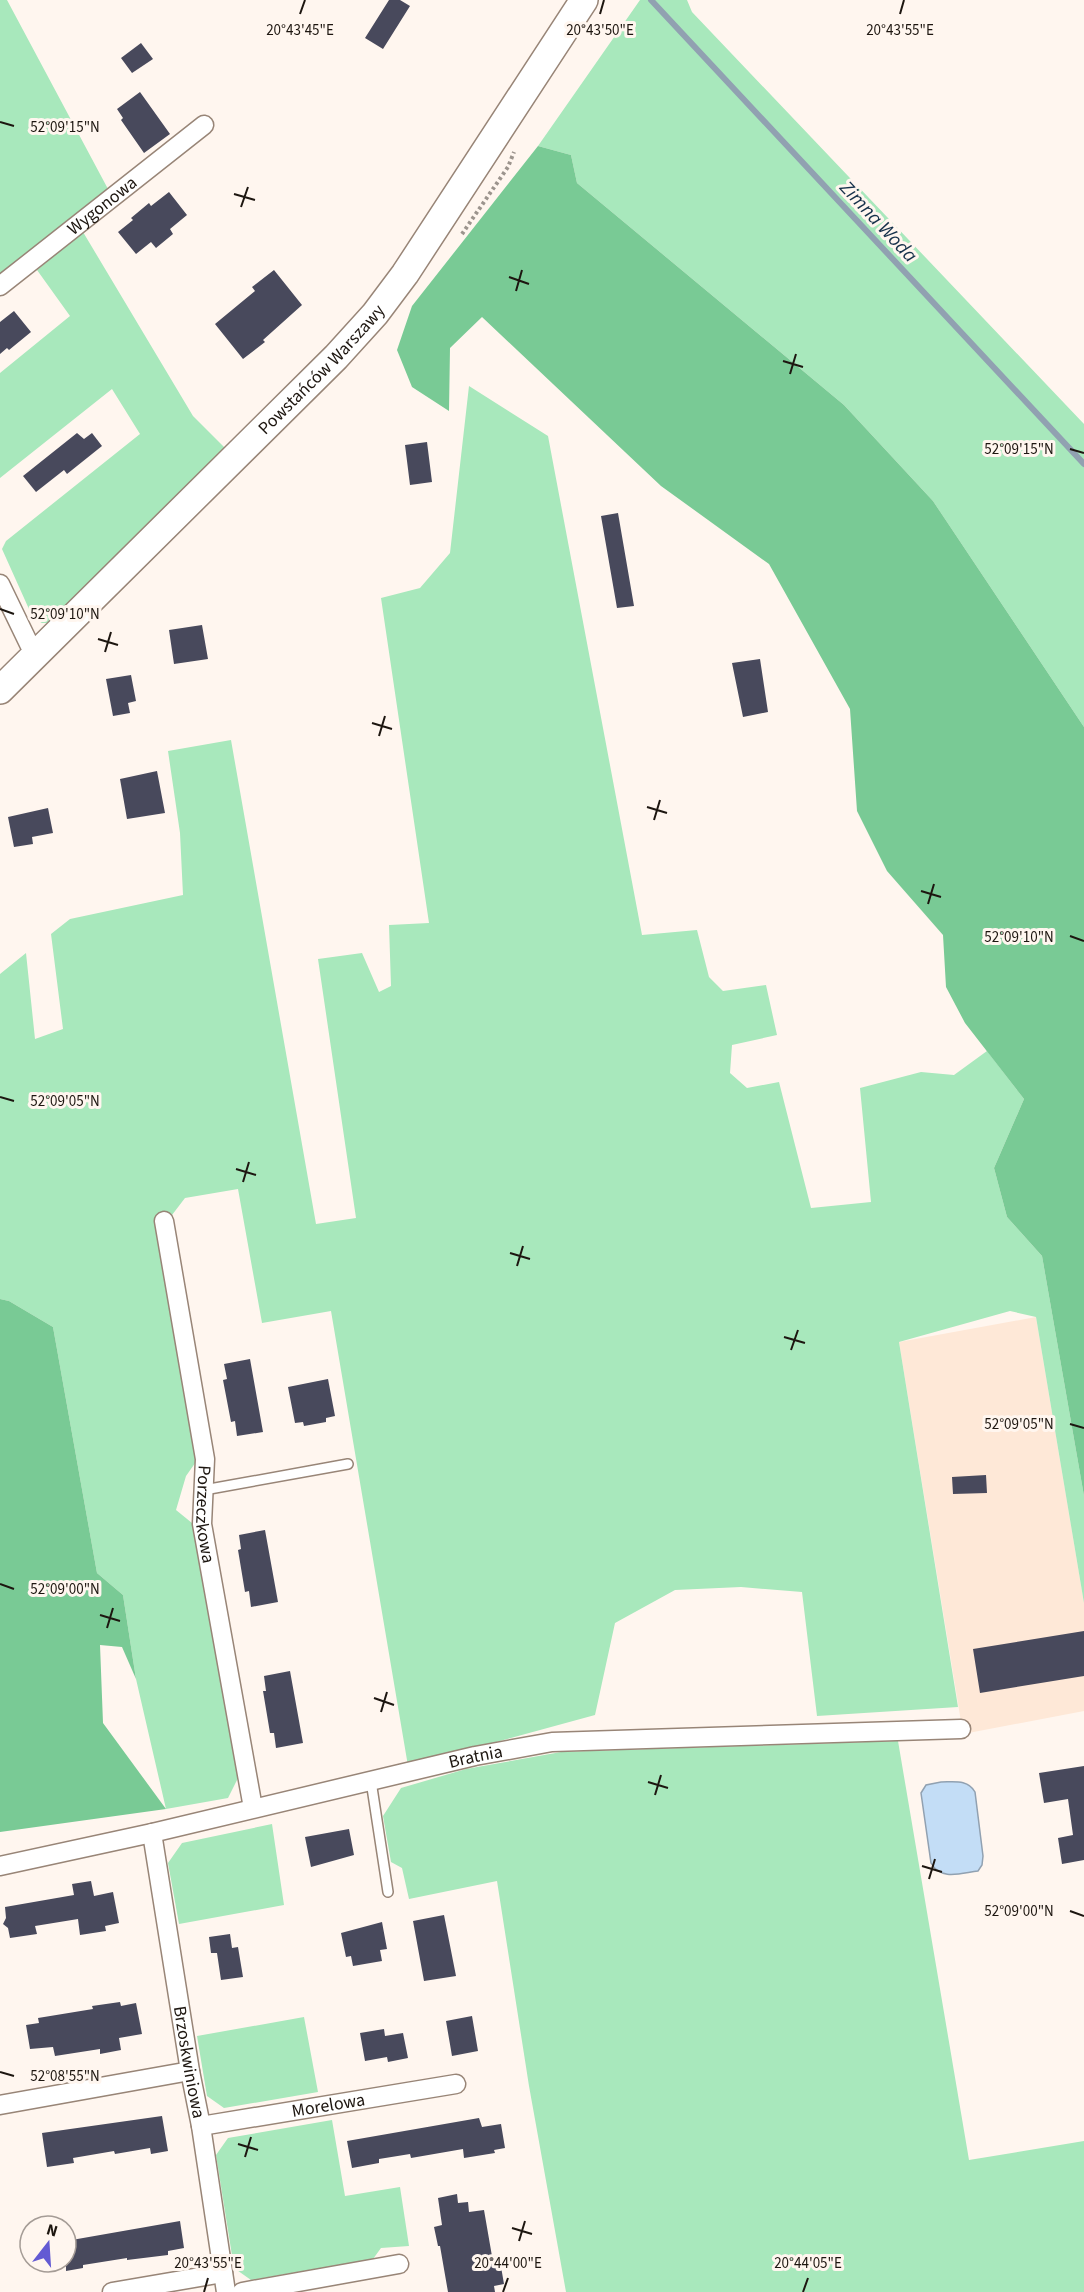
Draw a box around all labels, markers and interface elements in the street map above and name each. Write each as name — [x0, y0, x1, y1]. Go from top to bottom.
text: 20°43'45"E — [266, 20, 334, 41]
text: 20°43'50"E — [566, 20, 634, 41]
text: 20°43'55"E — [866, 20, 934, 41]
text: 52°09'15"N — [30, 117, 100, 138]
street label: Wygonowa — [62, 170, 143, 241]
water label: Zimna Woda — [832, 174, 924, 269]
street label: Powstańców Warszawy — [253, 299, 391, 440]
text: 52°09'15"N — [984, 439, 1054, 460]
text: 52°09'10"N — [30, 604, 100, 625]
text: 52°09'10"N — [984, 927, 1054, 948]
text: 52°09'05"N — [30, 1091, 100, 1112]
text: 52°09'05"N — [984, 1414, 1054, 1435]
street label: Porzeczkowa — [189, 1465, 221, 1565]
text: 52°09'00"N — [30, 1579, 100, 1600]
street label: Bratnia — [446, 1739, 505, 1775]
text: 52°09'00"N — [984, 1901, 1054, 1922]
street label: Brzoskwiniowa — [167, 2004, 211, 2120]
text: 52°08'55"N — [30, 2066, 100, 2087]
street label: Morelowa — [290, 2087, 367, 2124]
north arrow — [18, 2214, 78, 2274]
text: N — [44, 2219, 60, 2243]
text: 20°43'55"E — [174, 2253, 242, 2274]
text: 20°44'00"E — [474, 2253, 542, 2274]
text: 20°44'05"E — [774, 2253, 842, 2274]

